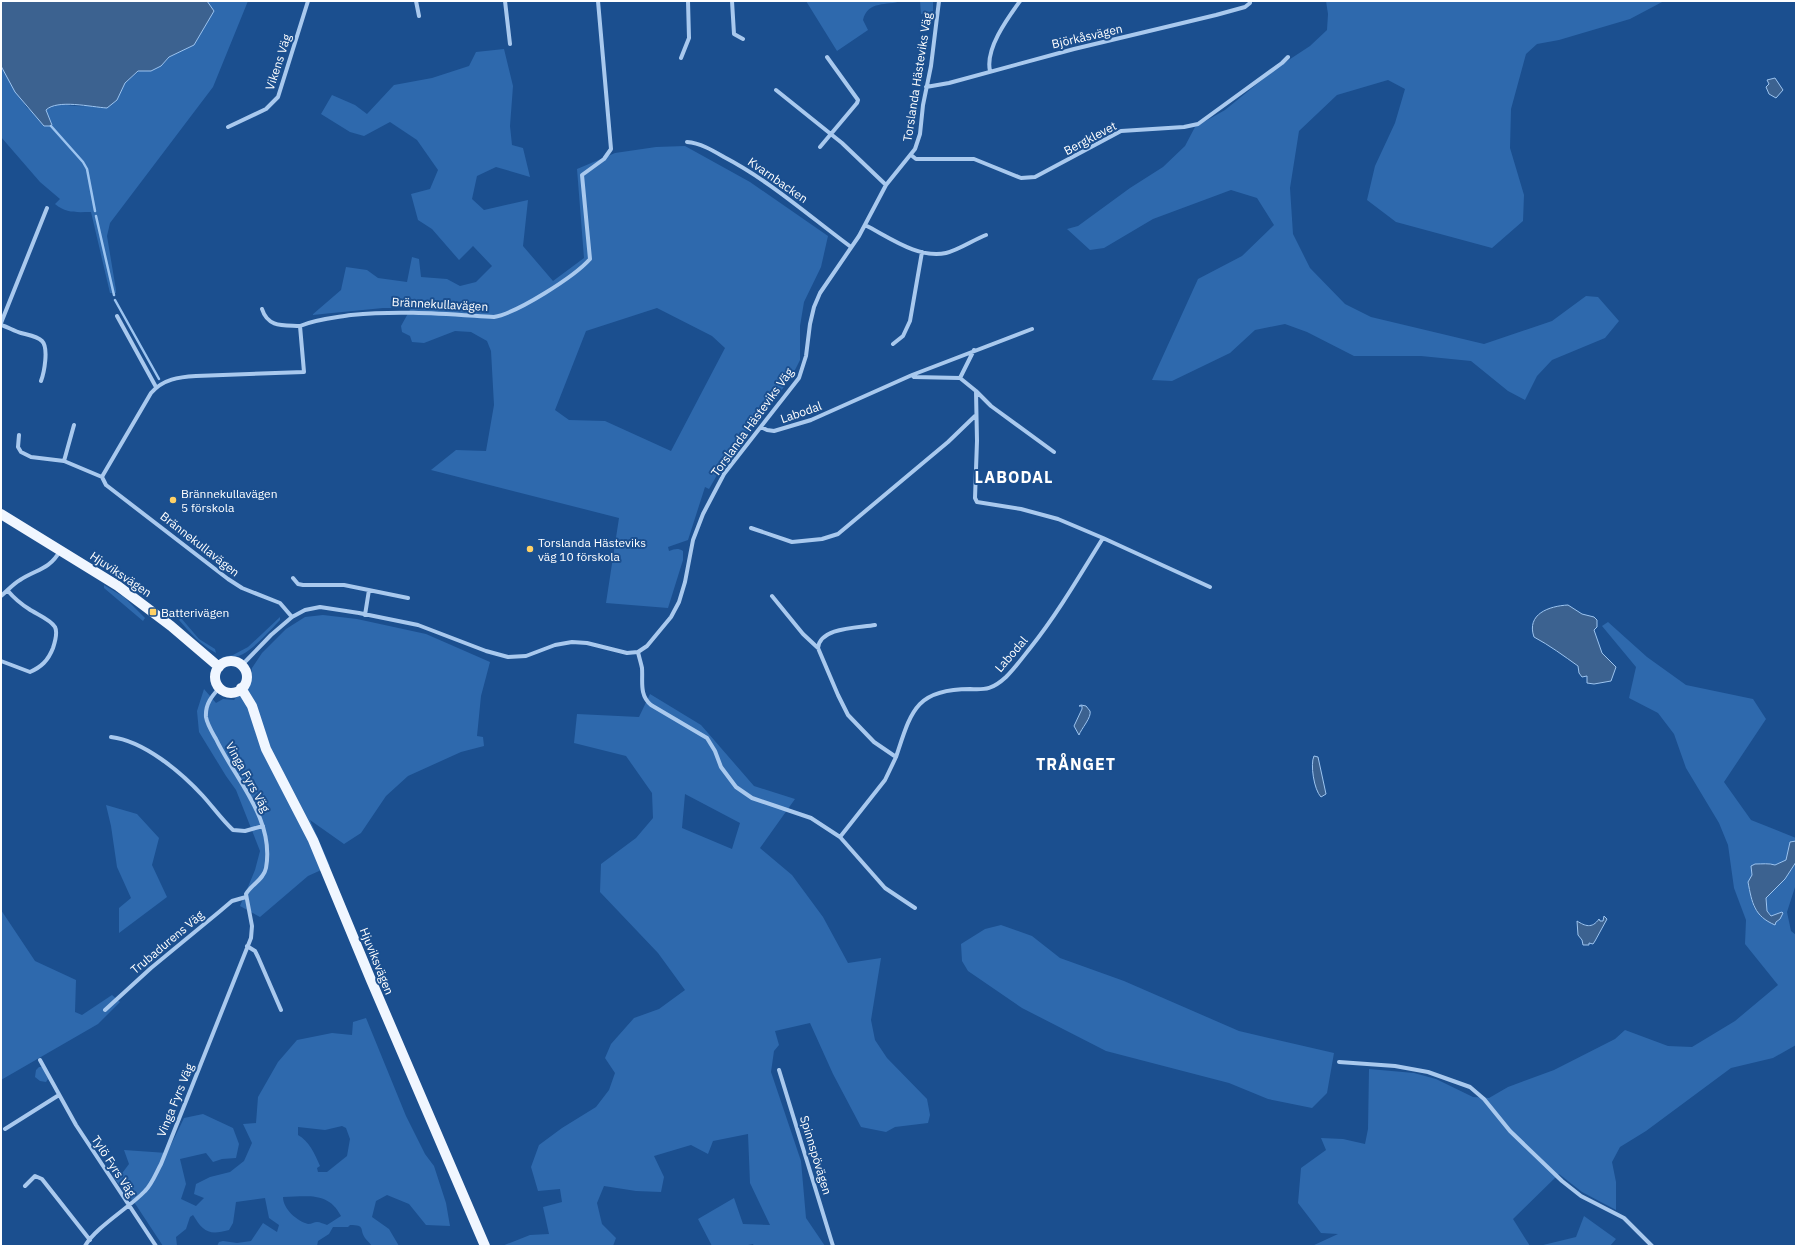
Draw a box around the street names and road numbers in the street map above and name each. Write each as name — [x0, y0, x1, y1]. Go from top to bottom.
street label: Torslanda Hästeviks Väg — [899, 11, 935, 143]
street label: Björkåsvägen — [1050, 21, 1124, 51]
street label: Vikens Väg — [262, 31, 294, 92]
street label: Bergklevet — [1061, 118, 1119, 158]
street label: Kvarnbacken — [745, 154, 811, 206]
street label: Brännekullavägen — [391, 294, 489, 314]
street label: Torslanda Hästeviks Väg — [708, 364, 797, 479]
street label: Labodal — [778, 398, 824, 426]
street label: Brännekullavägen — [157, 508, 243, 580]
street label: Hjuviksvägen — [87, 548, 155, 600]
street label: Labodal — [991, 633, 1031, 675]
street label: Vinga Fyrs Väg — [223, 739, 274, 815]
street label: Trubadurens Väg — [127, 907, 207, 977]
street label: Hjuviksvägen — [357, 925, 397, 997]
street label: Vinga Fyrs Väg — [153, 1060, 197, 1139]
street label: Spinnspövägen — [797, 1114, 835, 1196]
street label: Tylö Fyrs Väg — [89, 1132, 140, 1200]

